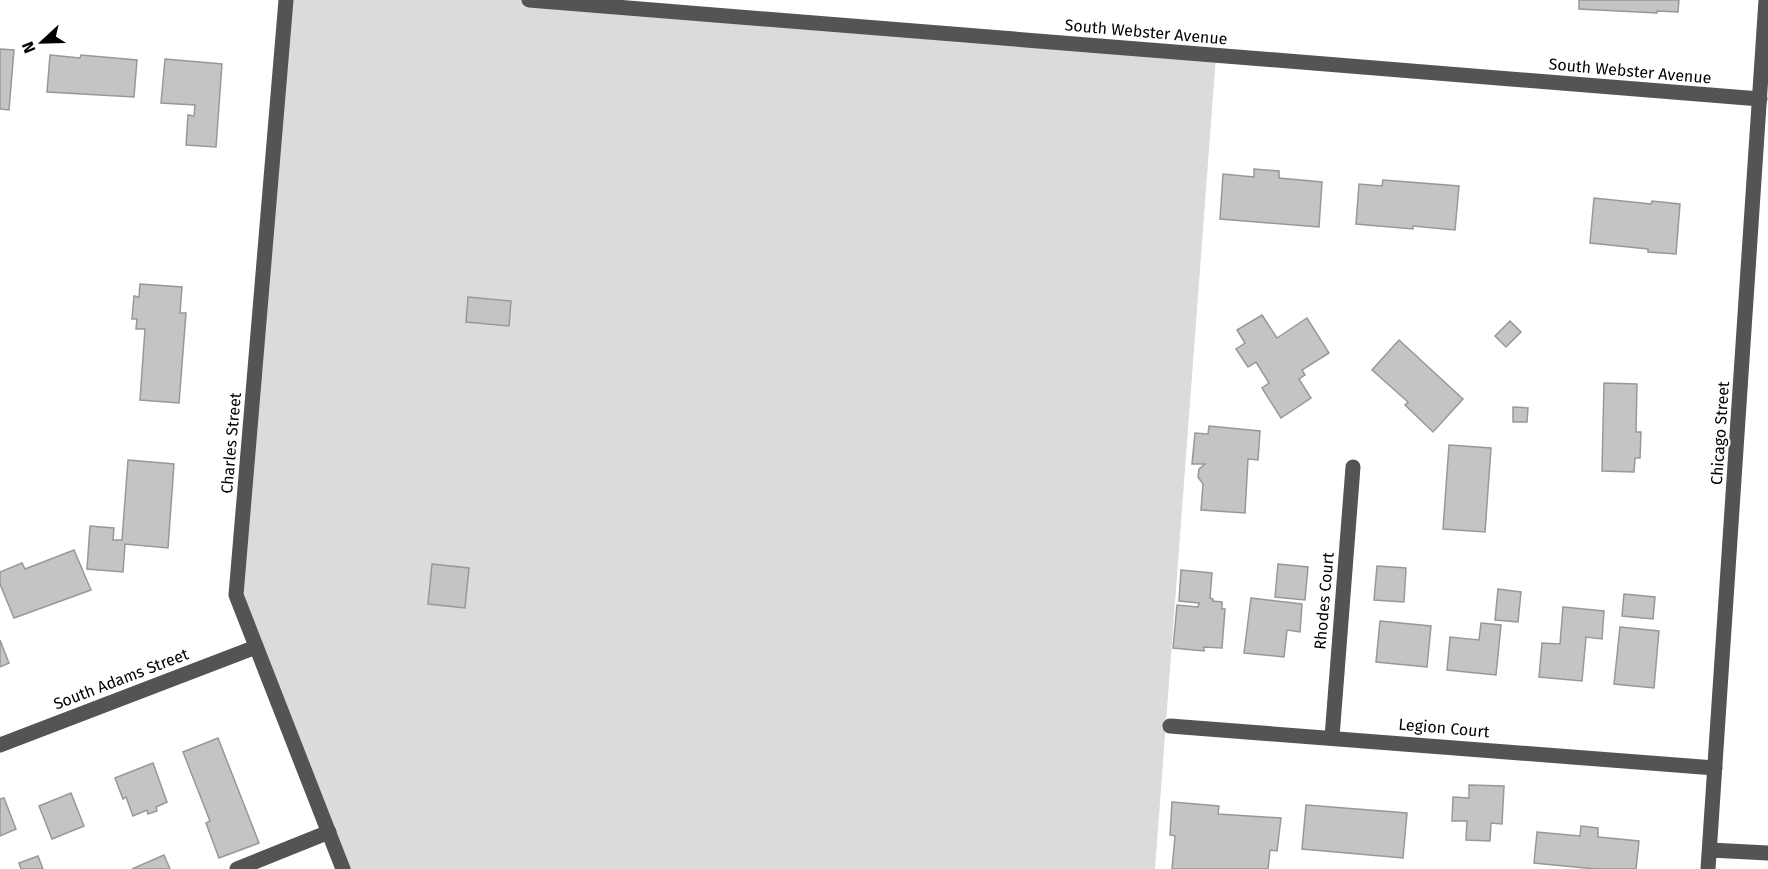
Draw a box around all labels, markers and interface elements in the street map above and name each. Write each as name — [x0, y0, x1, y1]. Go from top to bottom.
north arrow — [12, 12, 72, 72]
street label: South Webster Avenue — [1064, 15, 1228, 49]
text: N — [18, 39, 39, 56]
street label: South Webster Avenue — [1548, 54, 1712, 88]
street label: Chicago Street — [1707, 380, 1733, 485]
street label: Charles Street — [217, 391, 245, 494]
street label: Rhodes Court — [1310, 551, 1338, 650]
street label: South Adams Street — [51, 644, 191, 714]
street label: Legion Court — [1398, 715, 1491, 741]

